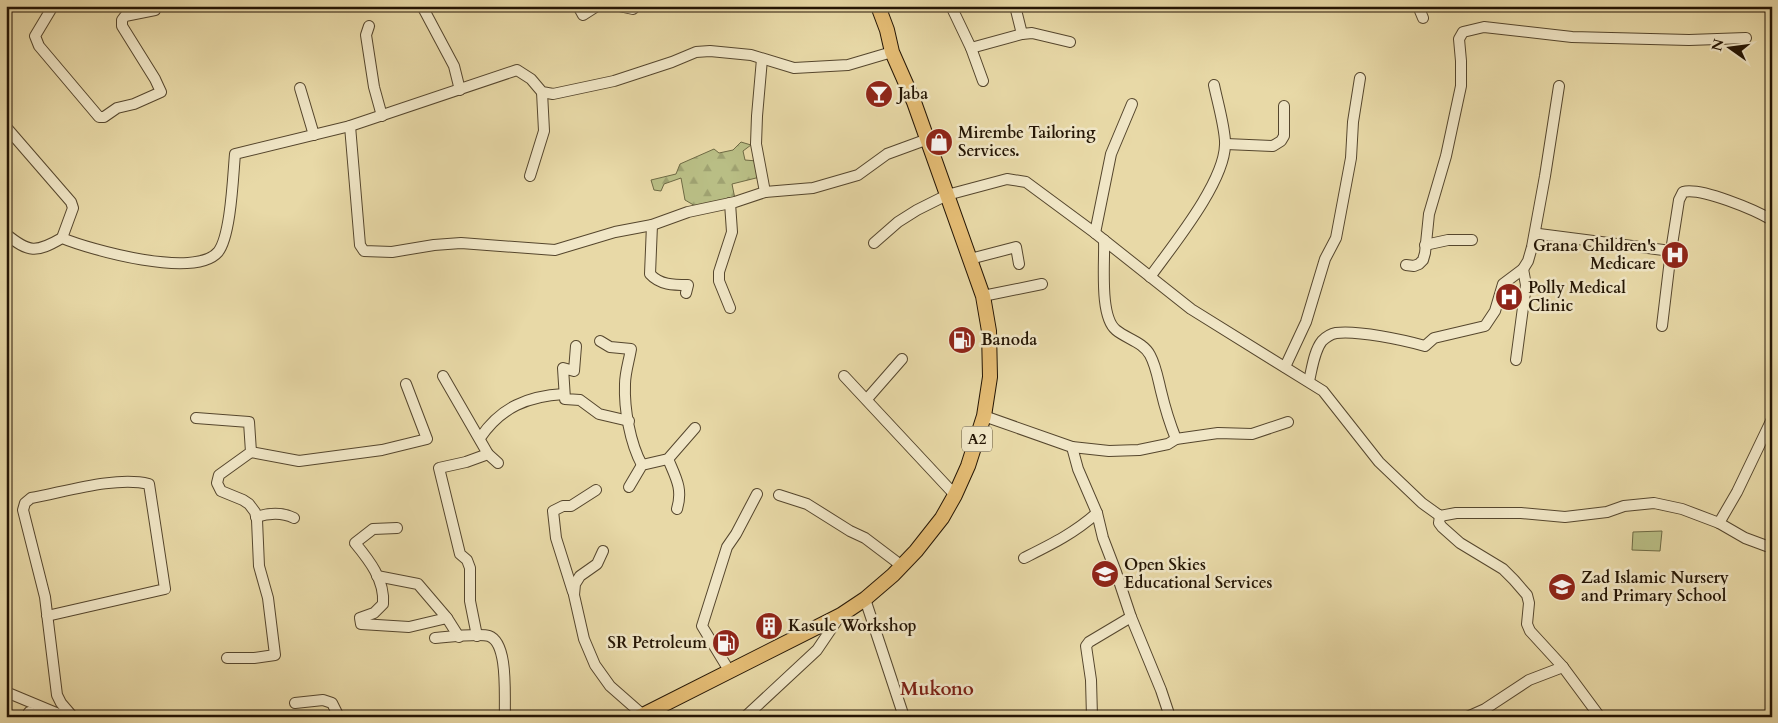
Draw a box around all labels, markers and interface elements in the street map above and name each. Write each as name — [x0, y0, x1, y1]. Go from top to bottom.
north arrow — [1706, 22, 1756, 72]
text: N — [1707, 37, 1729, 53]
bar icon: Jaba — [864, 79, 894, 109]
place label: Jaba — [896, 83, 928, 105]
place label: Mirembe Tailoring Services. — [958, 122, 1096, 162]
shop icon: Mirembe Tailoring Services. — [924, 127, 954, 157]
place label: Grana Children's Medicare — [1533, 235, 1656, 275]
hospital icon: Grana Children's Medicare — [1660, 240, 1690, 270]
place label: Polly Medical Clinic — [1528, 277, 1626, 317]
hospital icon: Polly Medical Clinic — [1494, 282, 1524, 312]
fuel station icon: Banoda — [947, 325, 977, 355]
place label: Banoda — [981, 329, 1037, 351]
road number: A2 — [962, 426, 992, 452]
place label: Open Skies Educational Services — [1124, 554, 1273, 594]
school or university icon: Open Skies Educational Services — [1090, 559, 1120, 589]
place label: Zad Islamic Nursery and Primary School — [1581, 567, 1729, 607]
school or university icon: Zad Islamic Nursery and Primary School — [1547, 572, 1577, 602]
building icon: Kasule Workshop — [754, 611, 784, 641]
place label: Kasule Workshop — [788, 615, 917, 637]
fuel station icon: SR Petroleum — [711, 628, 741, 658]
place label: SR Petroleum — [608, 632, 707, 654]
district label: Mukono — [900, 676, 974, 702]

